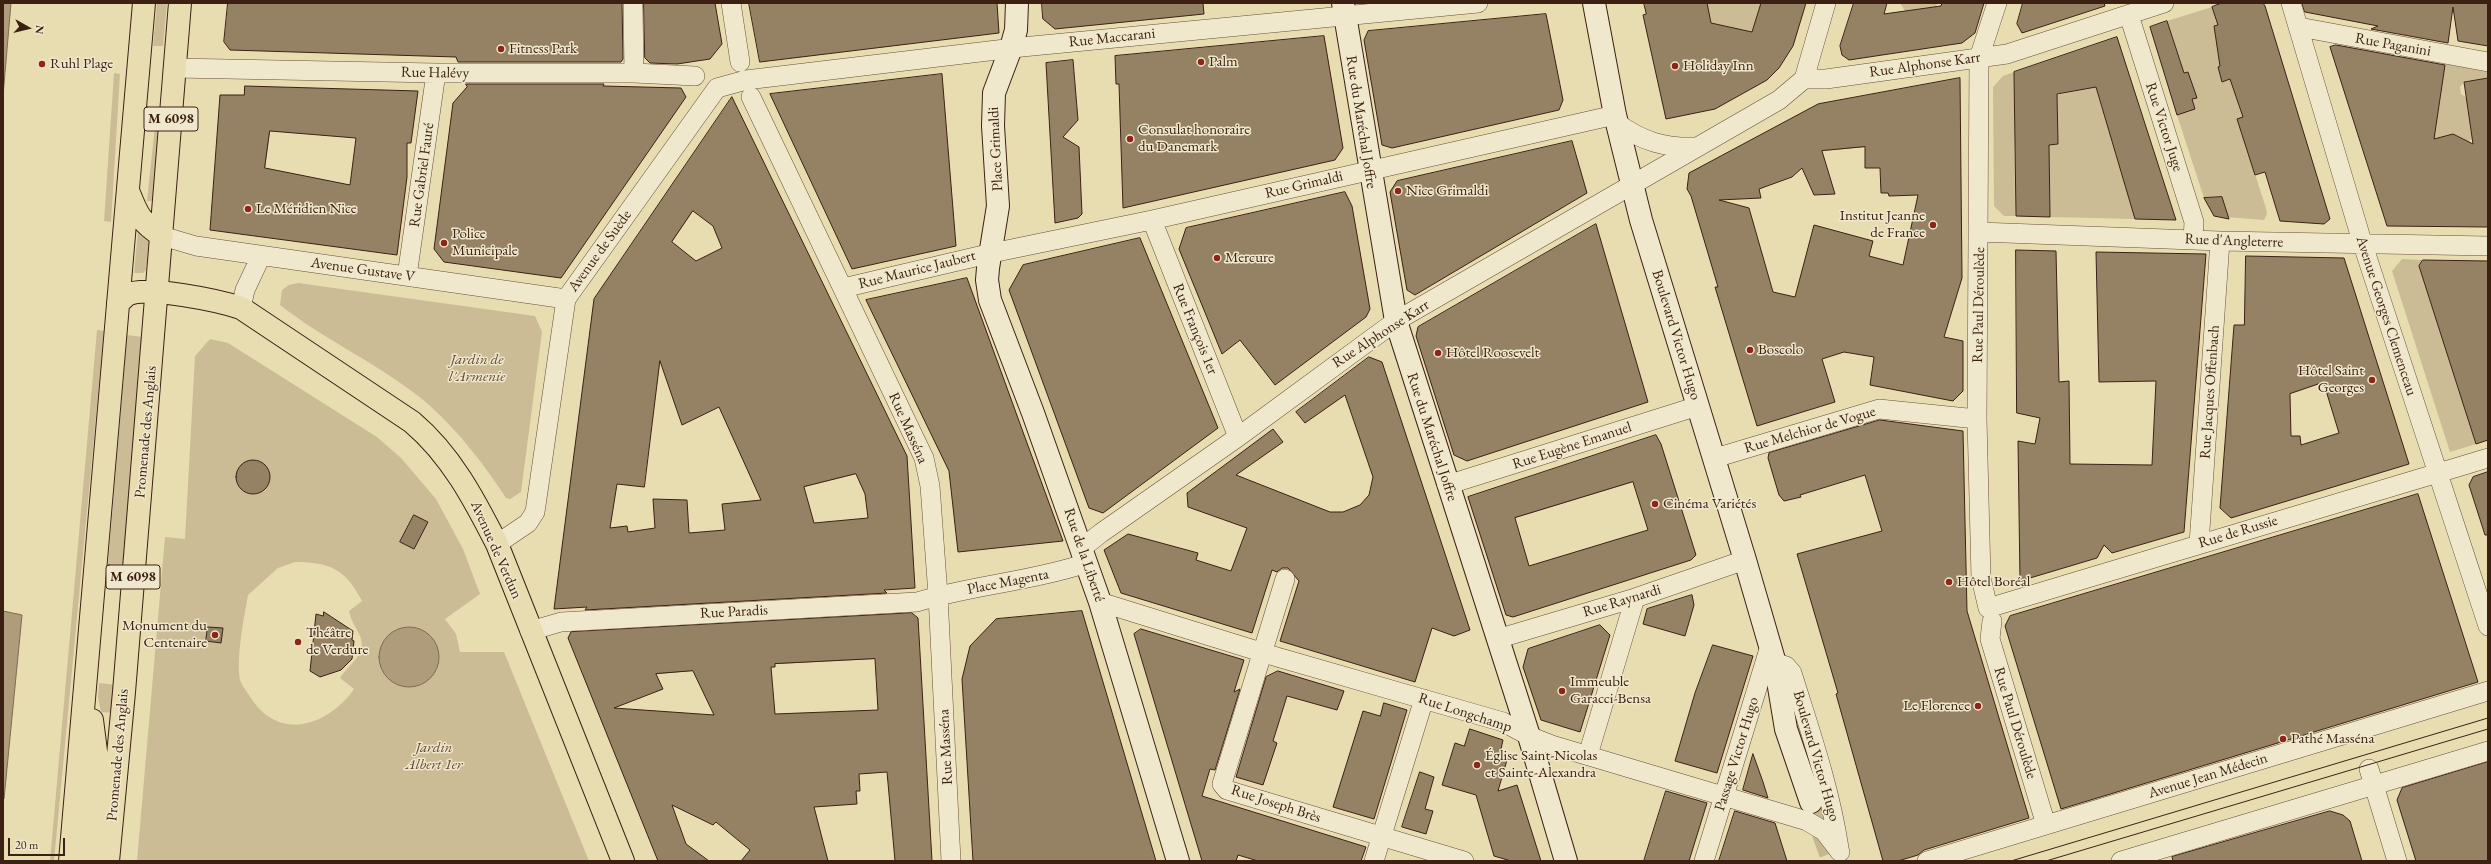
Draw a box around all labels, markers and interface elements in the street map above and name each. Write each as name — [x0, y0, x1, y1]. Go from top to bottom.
north arrow — [8, 8, 48, 48]
text: N — [32, 24, 47, 35]
street label: Rue Maccarani — [1068, 25, 1156, 51]
street label: Rue Paganini — [2354, 29, 2432, 61]
place label: Fitness Park — [509, 40, 577, 58]
marker: Fitness Park — [496, 44, 506, 54]
street label: Rue Alphonse Karr — [1868, 48, 1982, 82]
place label: Palm — [1209, 53, 1238, 71]
street label: Rue du Maréchal Joffre — [1342, 54, 1380, 190]
place label: Ruhl Plage — [50, 55, 113, 73]
marker: Palm — [1196, 57, 1206, 67]
place label: Holiday Inn — [1683, 57, 1754, 75]
marker: Ruhl Plage — [37, 59, 47, 69]
marker: Holiday Inn — [1670, 61, 1680, 71]
street label: Rue Halévy — [401, 63, 469, 83]
street label: Rue Victor Juge — [2141, 80, 2187, 174]
street label: Place Grimaldi — [985, 106, 1007, 192]
road number: M 6098 — [144, 107, 198, 131]
place label: Consulat honoraire du Danemark — [1138, 121, 1250, 156]
street label: Rue Gabriel Fauré — [406, 122, 438, 228]
marker: Consulat honoraire du Danemark — [1125, 134, 1135, 144]
street label: Rue Grimaldi — [1263, 167, 1345, 203]
place label: Nice Grimaldi — [1406, 182, 1488, 200]
marker: Nice Grimaldi — [1393, 186, 1403, 196]
place label: Le Méridien Nice — [256, 200, 357, 218]
marker: Le Méridien Nice — [243, 204, 253, 214]
street label: Avenue de Suède — [564, 207, 636, 295]
place label: Institut Jeanne de France — [1840, 207, 1925, 242]
marker: Institut Jeanne de France — [1928, 220, 1938, 230]
place label: Police Municipale — [452, 225, 518, 260]
street label: Rue d'Angleterre — [2184, 230, 2284, 252]
street label: Avenue Georges Clemenceau — [2352, 234, 2420, 398]
marker: Police Municipale — [439, 238, 449, 248]
street label: Rue Maurice Jaubert — [857, 247, 977, 293]
street label: Rue Paul Déroulède — [1969, 247, 1989, 363]
place label: Mercure — [1225, 249, 1274, 267]
marker: Mercure — [1212, 253, 1222, 263]
street label: Avenue Gustave V — [310, 254, 416, 286]
street label: Boulevard Victor Hugo — [1648, 268, 1704, 402]
street label: Rue François 1er — [1169, 281, 1221, 377]
street label: Rue Alphonse Karr — [1329, 296, 1433, 372]
street label: Rue Jacques Offenbach — [2196, 324, 2224, 460]
place label: Boscolo — [1758, 341, 1803, 359]
place label: Hôtel Roosevelt — [1446, 344, 1539, 362]
marker: Boscolo — [1745, 345, 1755, 355]
marker: Hôtel Roosevelt — [1433, 348, 1443, 358]
park label: Jardin de l'Armenie — [449, 351, 505, 386]
place label: Hôtel Saint Georges — [2298, 362, 2364, 397]
street label: Promenade des Anglais — [131, 365, 161, 499]
street label: Rue du Maréchal Joffre — [1403, 370, 1461, 504]
marker: Hôtel Saint Georges — [2367, 375, 2377, 385]
street label: Rue Masséna — [884, 390, 932, 466]
street label: Rue Melchior de Vogue — [1742, 403, 1878, 457]
street label: Rue Eugène Emanuel — [1510, 418, 1634, 474]
place label: Cinéma Variétés — [1663, 495, 1756, 513]
street label: Avenue de Verdun — [466, 498, 526, 602]
marker: Cinéma Variétés — [1650, 499, 1660, 509]
street label: Rue de la Liberté — [1060, 506, 1108, 604]
street label: Rue de Russie — [2196, 511, 2280, 553]
road number: M 6098 — [106, 565, 160, 589]
street label: Place Magenta — [966, 565, 1050, 599]
place label: Hôtel Boréal — [1957, 573, 2030, 591]
marker: Hôtel Boréal — [1944, 577, 1954, 587]
street label: Rue Raynardi — [1581, 581, 1663, 621]
street label: Rue Paradis — [700, 601, 768, 623]
place label: Monument du Centenaire — [122, 617, 207, 652]
place label: Théâtre de Verdure — [306, 624, 368, 659]
marker: Monument du Centenaire — [210, 630, 220, 640]
marker: Théâtre de Verdure — [293, 637, 303, 647]
street label: Rue Paul Déroulède — [1989, 665, 2041, 781]
place label: Immeuble Garacci-Bensa — [1570, 673, 1651, 708]
marker: Immeuble Garacci-Bensa — [1557, 686, 1567, 696]
street label: Promenade des Anglais — [103, 688, 133, 822]
street label: Rue Longchamp — [1416, 689, 1514, 737]
street label: Boulevard Victor Hugo — [1789, 689, 1843, 823]
street label: Passage Victor Hugo — [1711, 695, 1763, 813]
place label: Le Florence — [1903, 697, 1970, 715]
marker: Le Florence — [1973, 701, 1983, 711]
street label: Rue Masséna — [935, 709, 957, 785]
place label: Pathé Masséna — [2291, 730, 2374, 748]
marker: Pathé Masséna — [2278, 734, 2288, 744]
park label: Jardin Albert 1er — [406, 739, 462, 774]
place label: Église Saint-Nicolas et Sainte-Alexandra — [1485, 747, 1597, 782]
street label: Avenue Jean Médecin — [2146, 749, 2270, 803]
marker: Église Saint-Nicolas et Sainte-Alexandra — [1472, 760, 1482, 770]
street label: Rue Joseph Brès — [1229, 781, 1323, 827]
scale bar — [10, 830, 67, 856]
text: 20 m — [15, 837, 38, 853]

